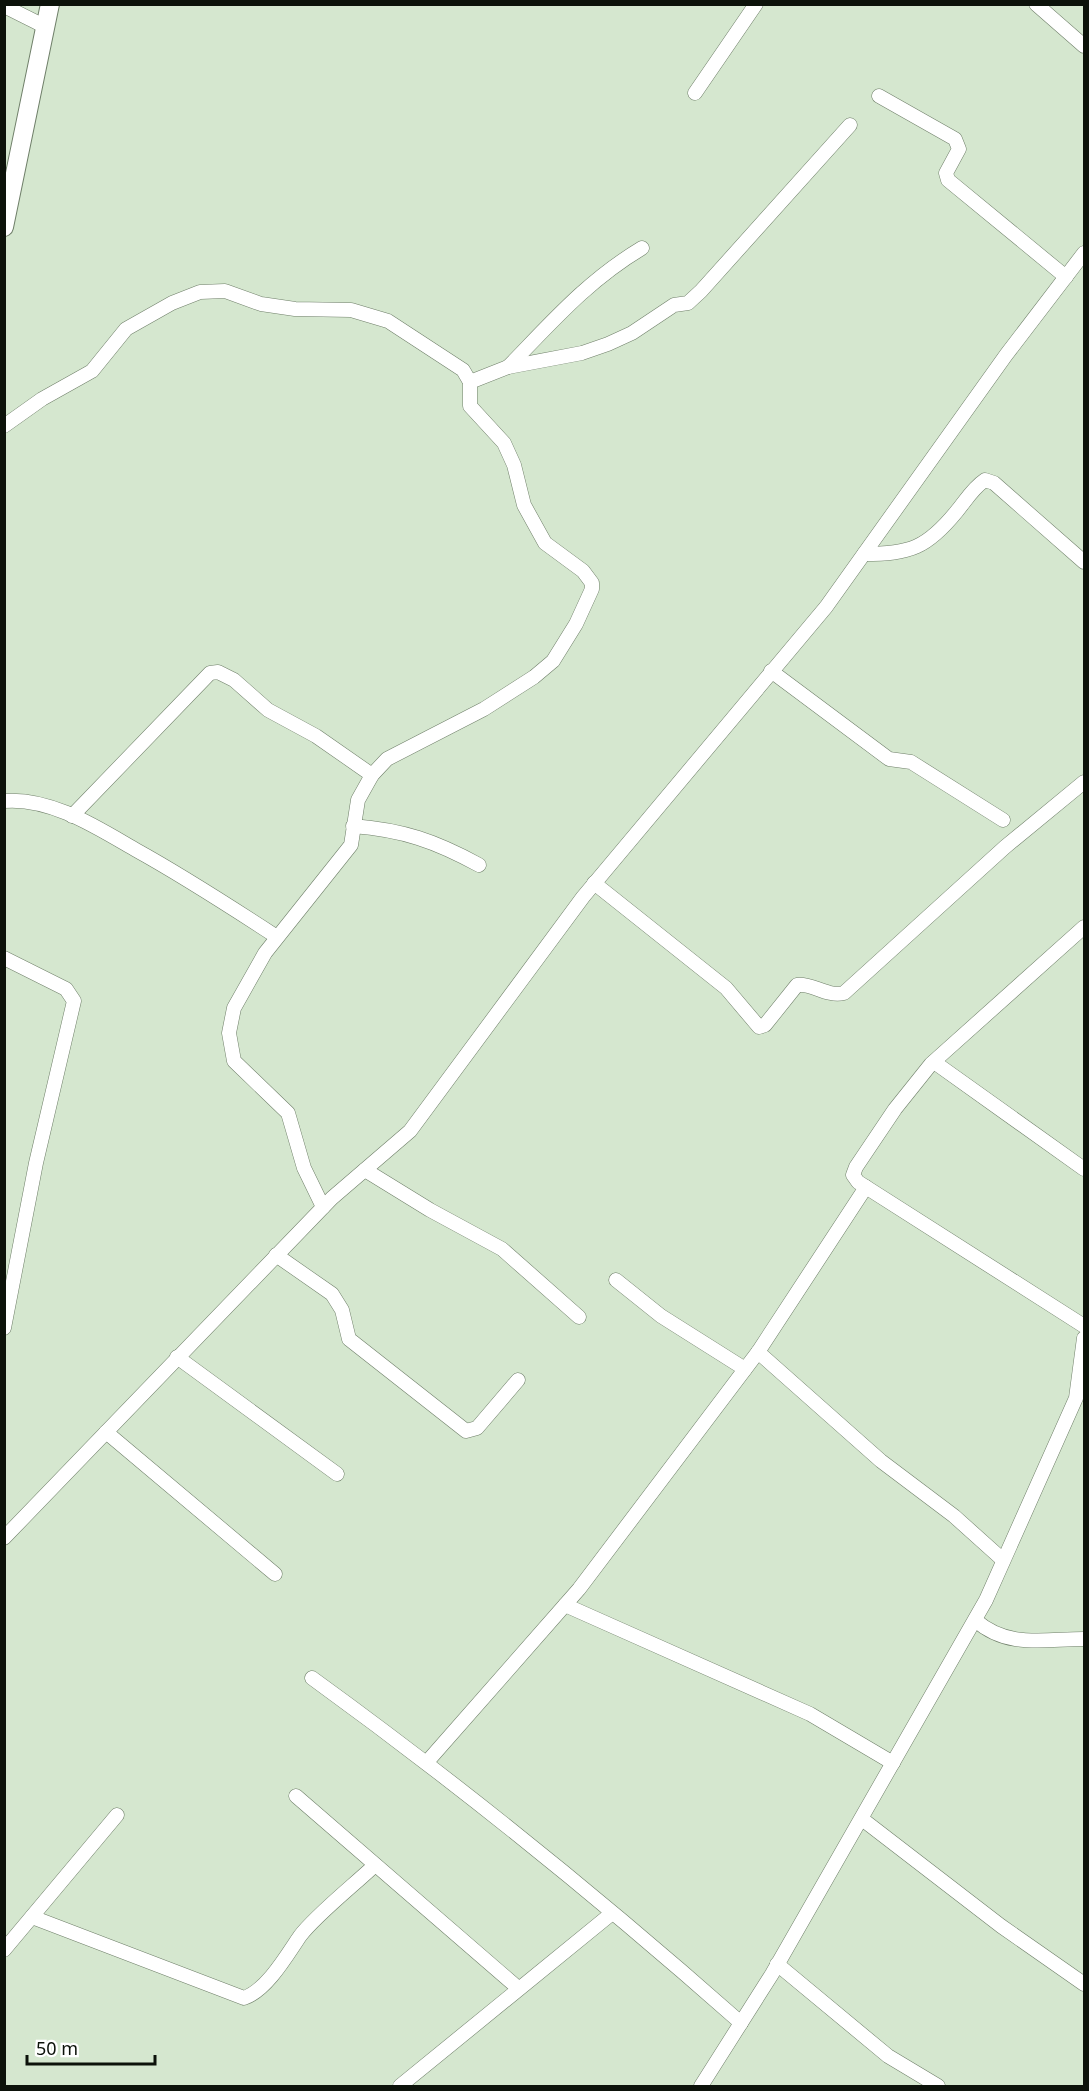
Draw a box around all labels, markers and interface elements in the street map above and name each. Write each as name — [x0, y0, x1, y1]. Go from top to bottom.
scale bar — [27, 2028, 154, 2066]
text: 50 m — [36, 2036, 78, 2060]

